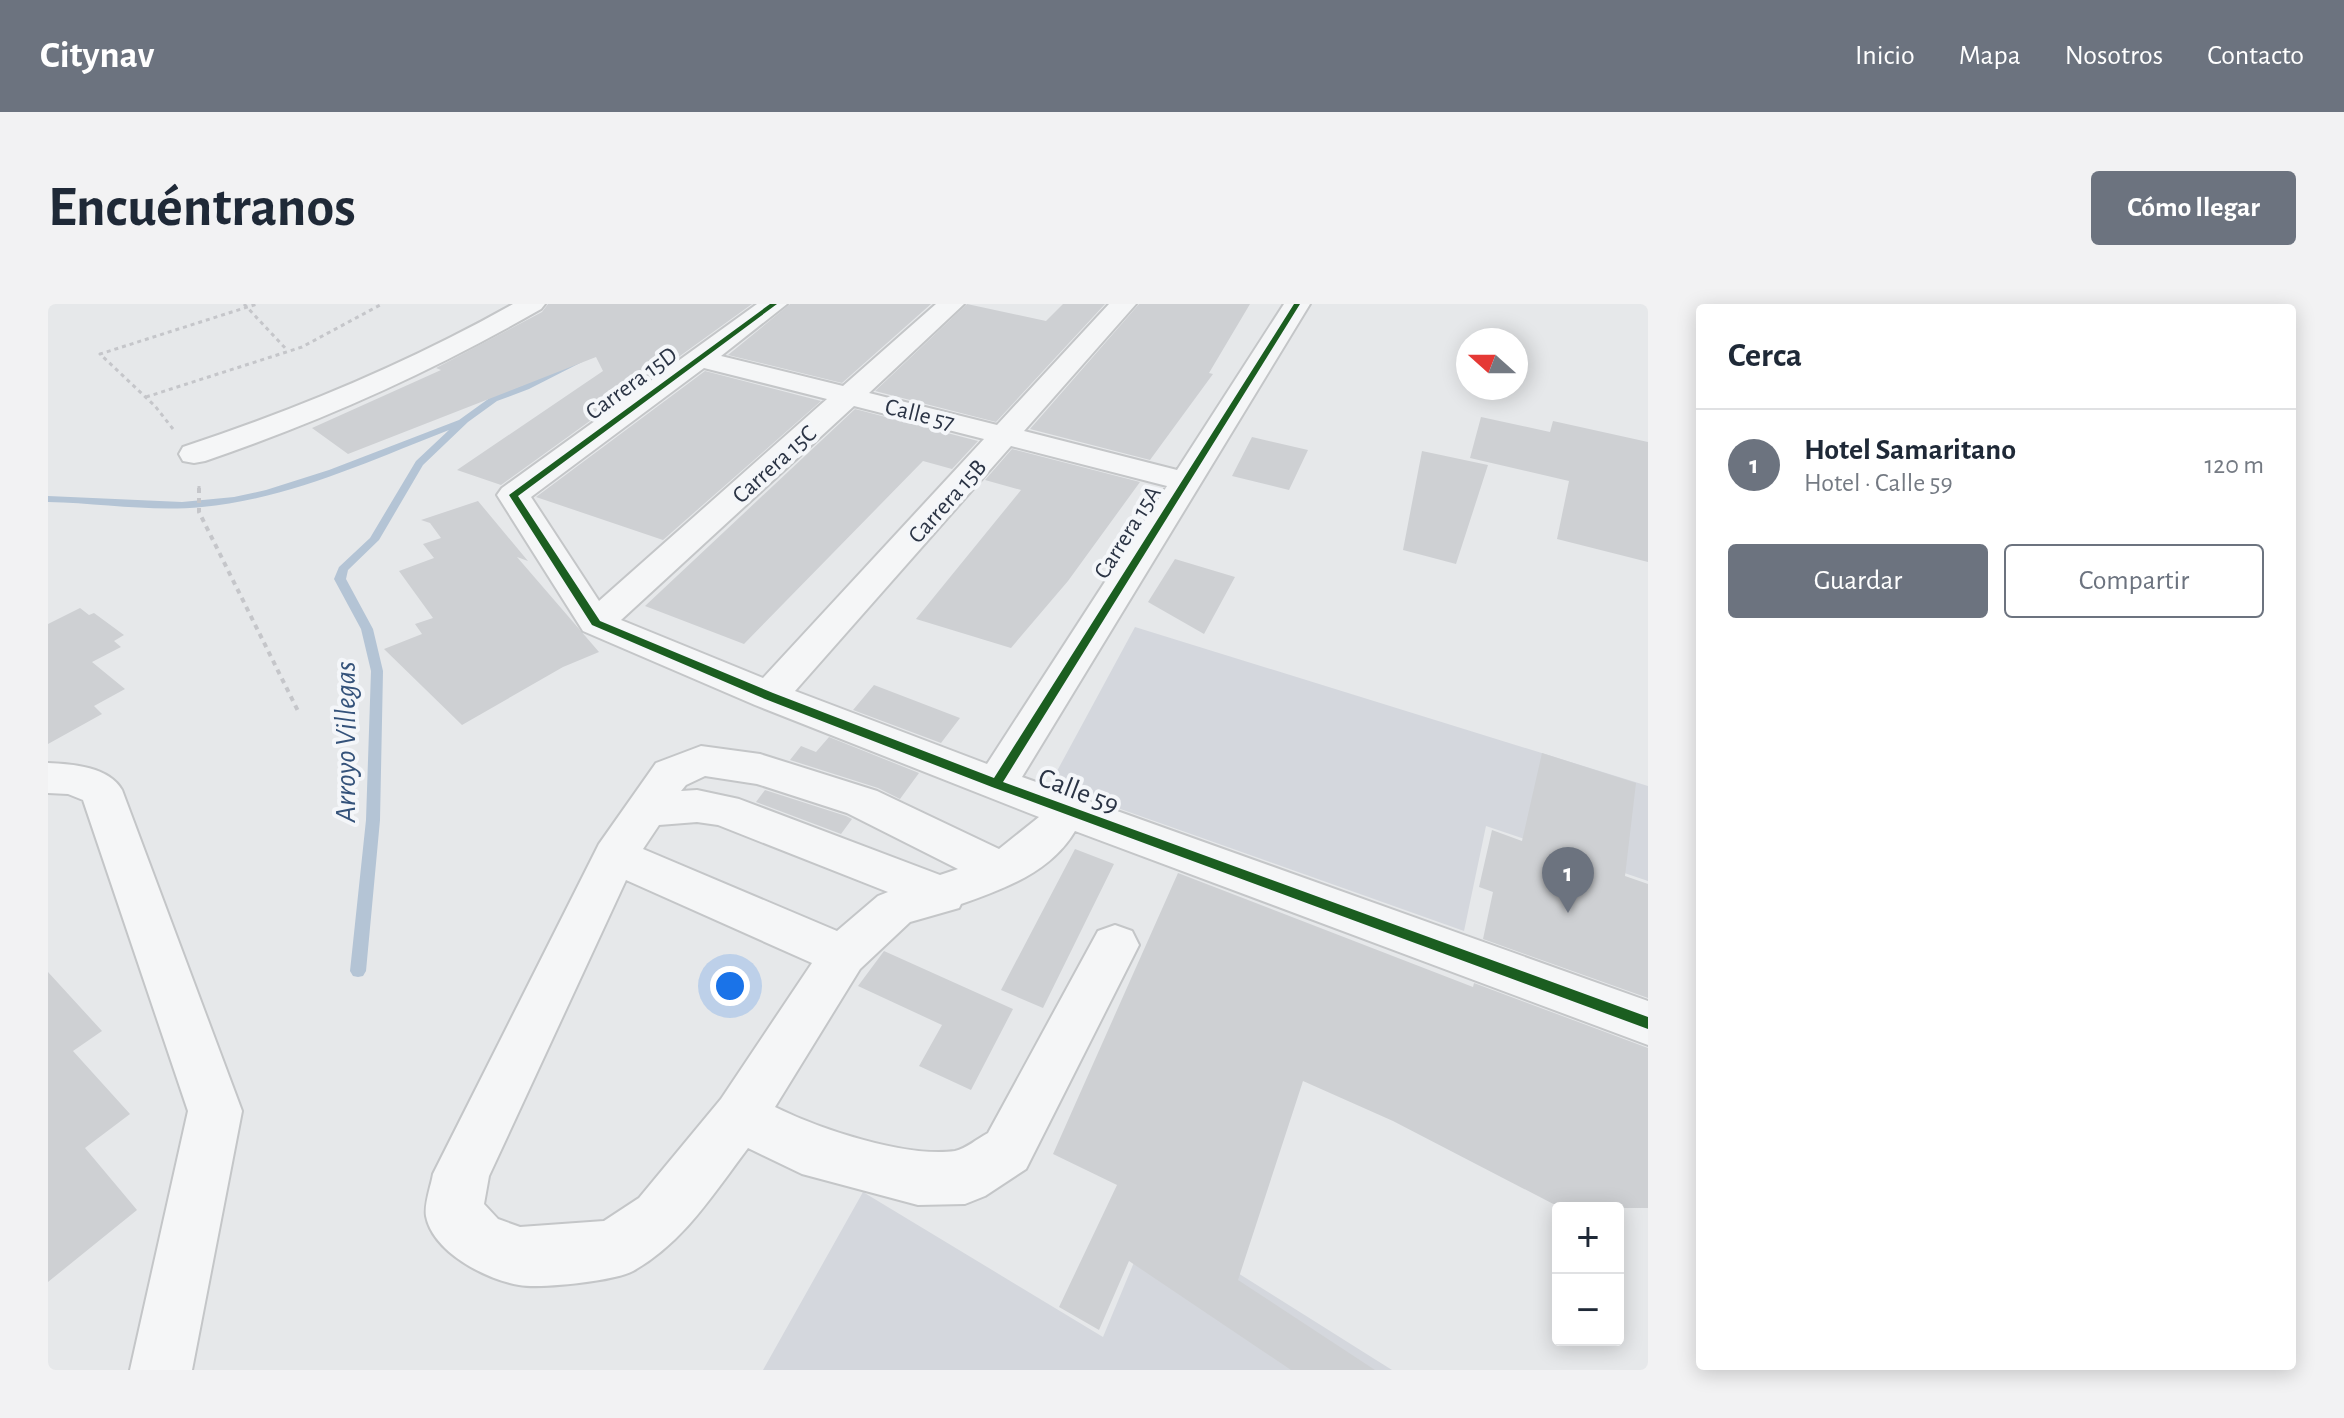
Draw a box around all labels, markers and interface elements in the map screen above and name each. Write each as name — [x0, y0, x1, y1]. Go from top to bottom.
text: Citynav — [40, 37, 154, 75]
text: Inicio — [1855, 42, 1915, 70]
text: Mapa — [1959, 42, 2021, 70]
text: Nosotros — [2065, 42, 2163, 70]
text: Contacto — [2207, 42, 2304, 70]
button: Cómo llegar — [2091, 171, 2296, 245]
text: Encuéntranos — [48, 180, 356, 236]
north arrow — [1456, 328, 1528, 400]
text: Cerca — [1728, 339, 1802, 373]
street label: Carrera 15D — [582, 343, 682, 425]
street label: Calle 57 — [883, 395, 957, 435]
street label: Carrera 15C — [728, 421, 821, 508]
text: Hotel Samaritano — [1804, 435, 2016, 465]
text: 1 — [1749, 452, 1759, 478]
text: 120 m — [2204, 452, 2264, 478]
street label: Carrera 15B — [904, 455, 991, 548]
text: Hotel · Calle 59 — [1804, 470, 1953, 496]
street label: Carrera 15A — [1090, 482, 1166, 583]
button: Guardar — [1728, 544, 1988, 618]
button: Compartir — [2004, 544, 2264, 618]
water label: Arroyo Villegas — [331, 661, 361, 824]
street label: Calle 59 — [1034, 764, 1122, 820]
pin: 1 — [1542, 847, 1594, 913]
your location — [710, 966, 750, 1006]
map controls — [1552, 1202, 1624, 1346]
button: + — [1552, 1202, 1624, 1274]
button: − — [1552, 1274, 1624, 1346]

